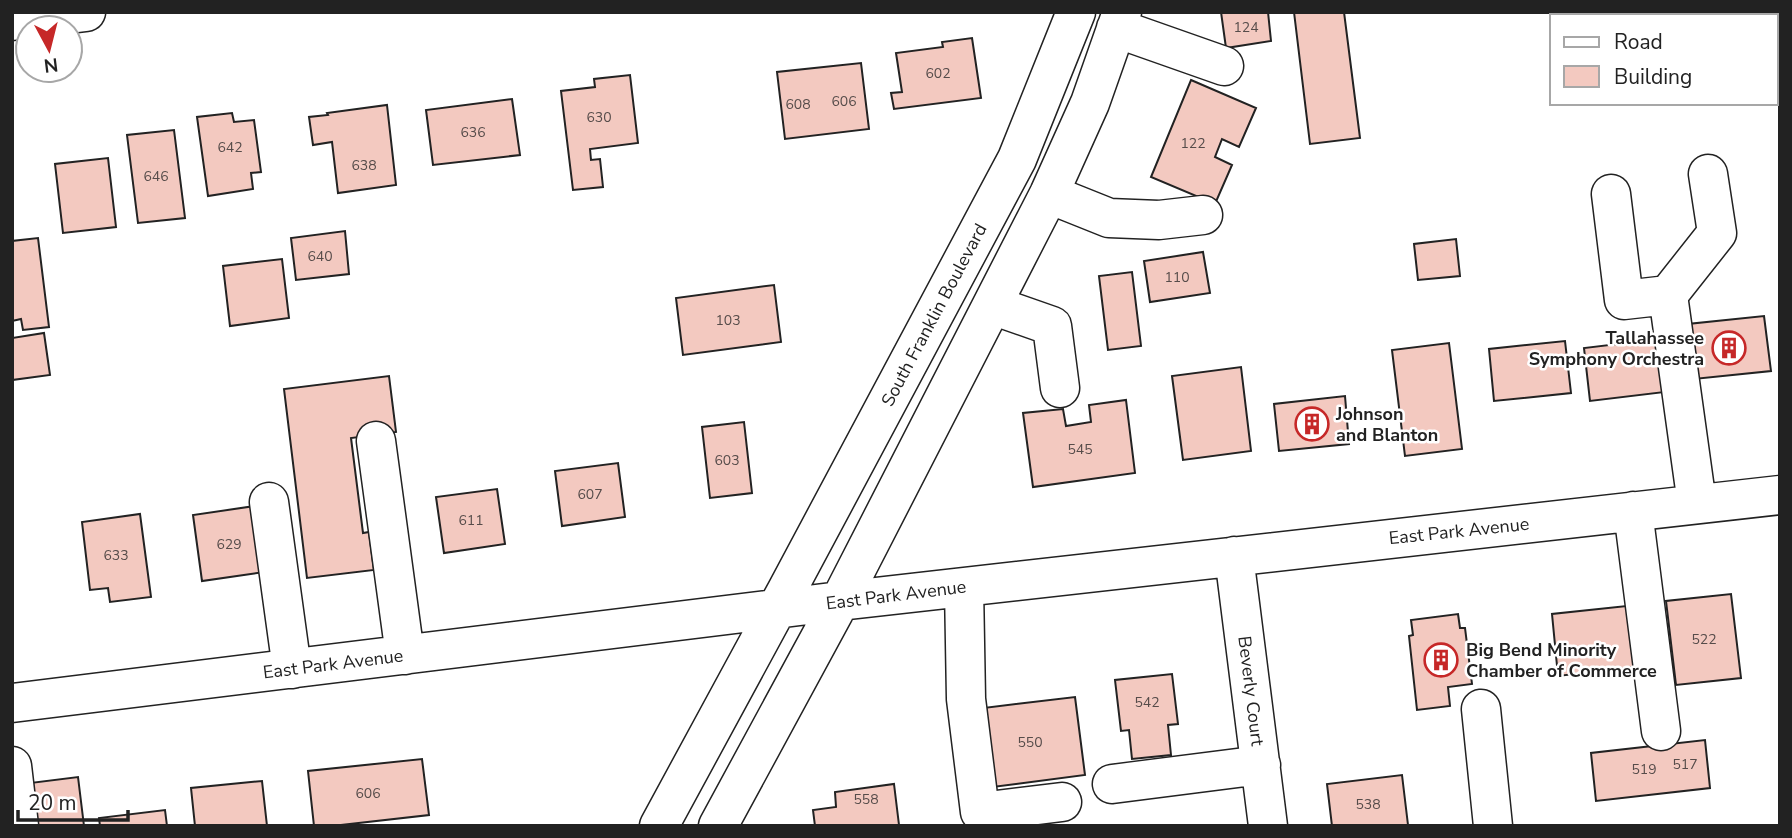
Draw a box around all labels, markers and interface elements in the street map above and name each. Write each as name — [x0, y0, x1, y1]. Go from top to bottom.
north arrow — [14, 14, 84, 84]
legend — [1550, 14, 1778, 105]
house number: 124 — [1233, 18, 1259, 37]
text: Road — [1614, 28, 1663, 56]
text: N — [42, 51, 60, 79]
text: Building — [1614, 63, 1692, 91]
house number: 602 — [925, 64, 951, 83]
house number: 606 — [831, 92, 857, 111]
house number: 608 — [785, 95, 811, 114]
house number: 630 — [586, 108, 612, 127]
house number: 636 — [460, 123, 486, 142]
house number: 122 — [1180, 134, 1206, 153]
house number: 642 — [217, 138, 243, 157]
house number: 638 — [351, 156, 377, 175]
house number: 646 — [143, 167, 169, 186]
street label: South Franklin Boulevard — [876, 219, 992, 411]
house number: 640 — [307, 247, 333, 266]
house number: 110 — [1164, 268, 1190, 287]
house number: 103 — [715, 311, 741, 330]
place label: Tallahassee Symphony Orchestra — [1529, 326, 1704, 371]
building icon: Tallahassee Symphony Orchestra — [1710, 329, 1748, 367]
place label: Johnson and Blanton — [1335, 402, 1438, 447]
building icon: Johnson and Blanton — [1293, 405, 1331, 443]
house number: 545 — [1067, 440, 1093, 459]
house number: 603 — [714, 451, 740, 470]
house number: 607 — [577, 485, 603, 504]
house number: 611 — [458, 511, 484, 530]
street label: East Park Avenue — [1388, 512, 1530, 550]
house number: 629 — [216, 535, 242, 554]
house number: 633 — [103, 546, 129, 565]
street label: East Park Avenue — [824, 574, 968, 616]
house number: 522 — [1691, 630, 1717, 649]
street label: Beverly Court — [1232, 635, 1270, 748]
place label: Big Bend Minority Chamber of Commerce — [1466, 638, 1657, 683]
building icon: Big Bend Minority Chamber of Commerce — [1422, 641, 1460, 679]
street label: East Park Avenue — [261, 643, 405, 685]
house number: 542 — [1134, 693, 1160, 712]
house number: 550 — [1017, 733, 1043, 752]
house number: 517 — [1672, 755, 1698, 774]
house number: 519 — [1631, 760, 1657, 779]
scale bar — [18, 778, 128, 822]
house number: 606 — [355, 784, 381, 803]
text: 20 m — [28, 789, 77, 817]
house number: 558 — [853, 790, 879, 809]
house number: 538 — [1355, 795, 1381, 814]

